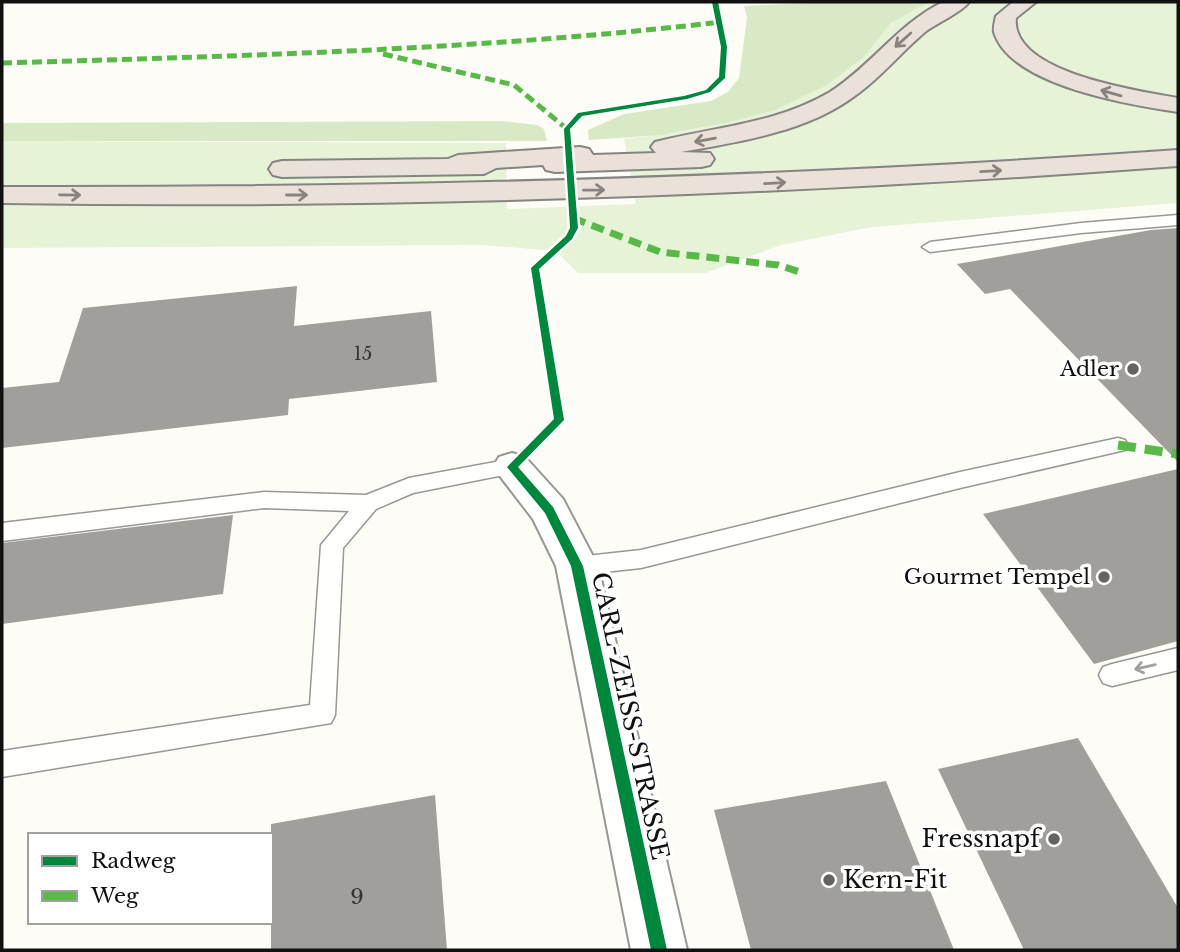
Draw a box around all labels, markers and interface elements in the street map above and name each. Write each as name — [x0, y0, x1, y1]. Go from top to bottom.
one-way arrow — [895, 32, 913, 48]
one-way arrow — [1100, 85, 1122, 98]
one-way arrow — [694, 134, 717, 147]
one-way arrow — [980, 165, 1003, 178]
one-way arrow — [764, 176, 787, 189]
one-way arrow — [583, 183, 606, 197]
one-way arrow — [58, 188, 81, 202]
one-way arrow — [286, 188, 309, 202]
house number: 15 — [354, 343, 372, 365]
place label: Adler — [1059, 356, 1119, 382]
marker: Adler — [1125, 361, 1141, 377]
place label: Gourmet Tempel — [904, 564, 1090, 590]
street label: CARL-ZEISS-STRASSE — [586, 569, 675, 862]
marker: Gourmet Tempel — [1096, 569, 1112, 585]
one-way arrow — [1134, 661, 1157, 674]
place label: Fressnapf — [921, 824, 1043, 853]
marker: Fressnapf — [1046, 831, 1062, 847]
legend — [28, 833, 273, 924]
text: Radweg — [91, 848, 176, 874]
place label: Kern-Fit — [843, 865, 947, 894]
marker: Kern-Fit — [821, 872, 837, 888]
text: Weg — [90, 883, 139, 909]
house number: 9 — [350, 884, 364, 910]

